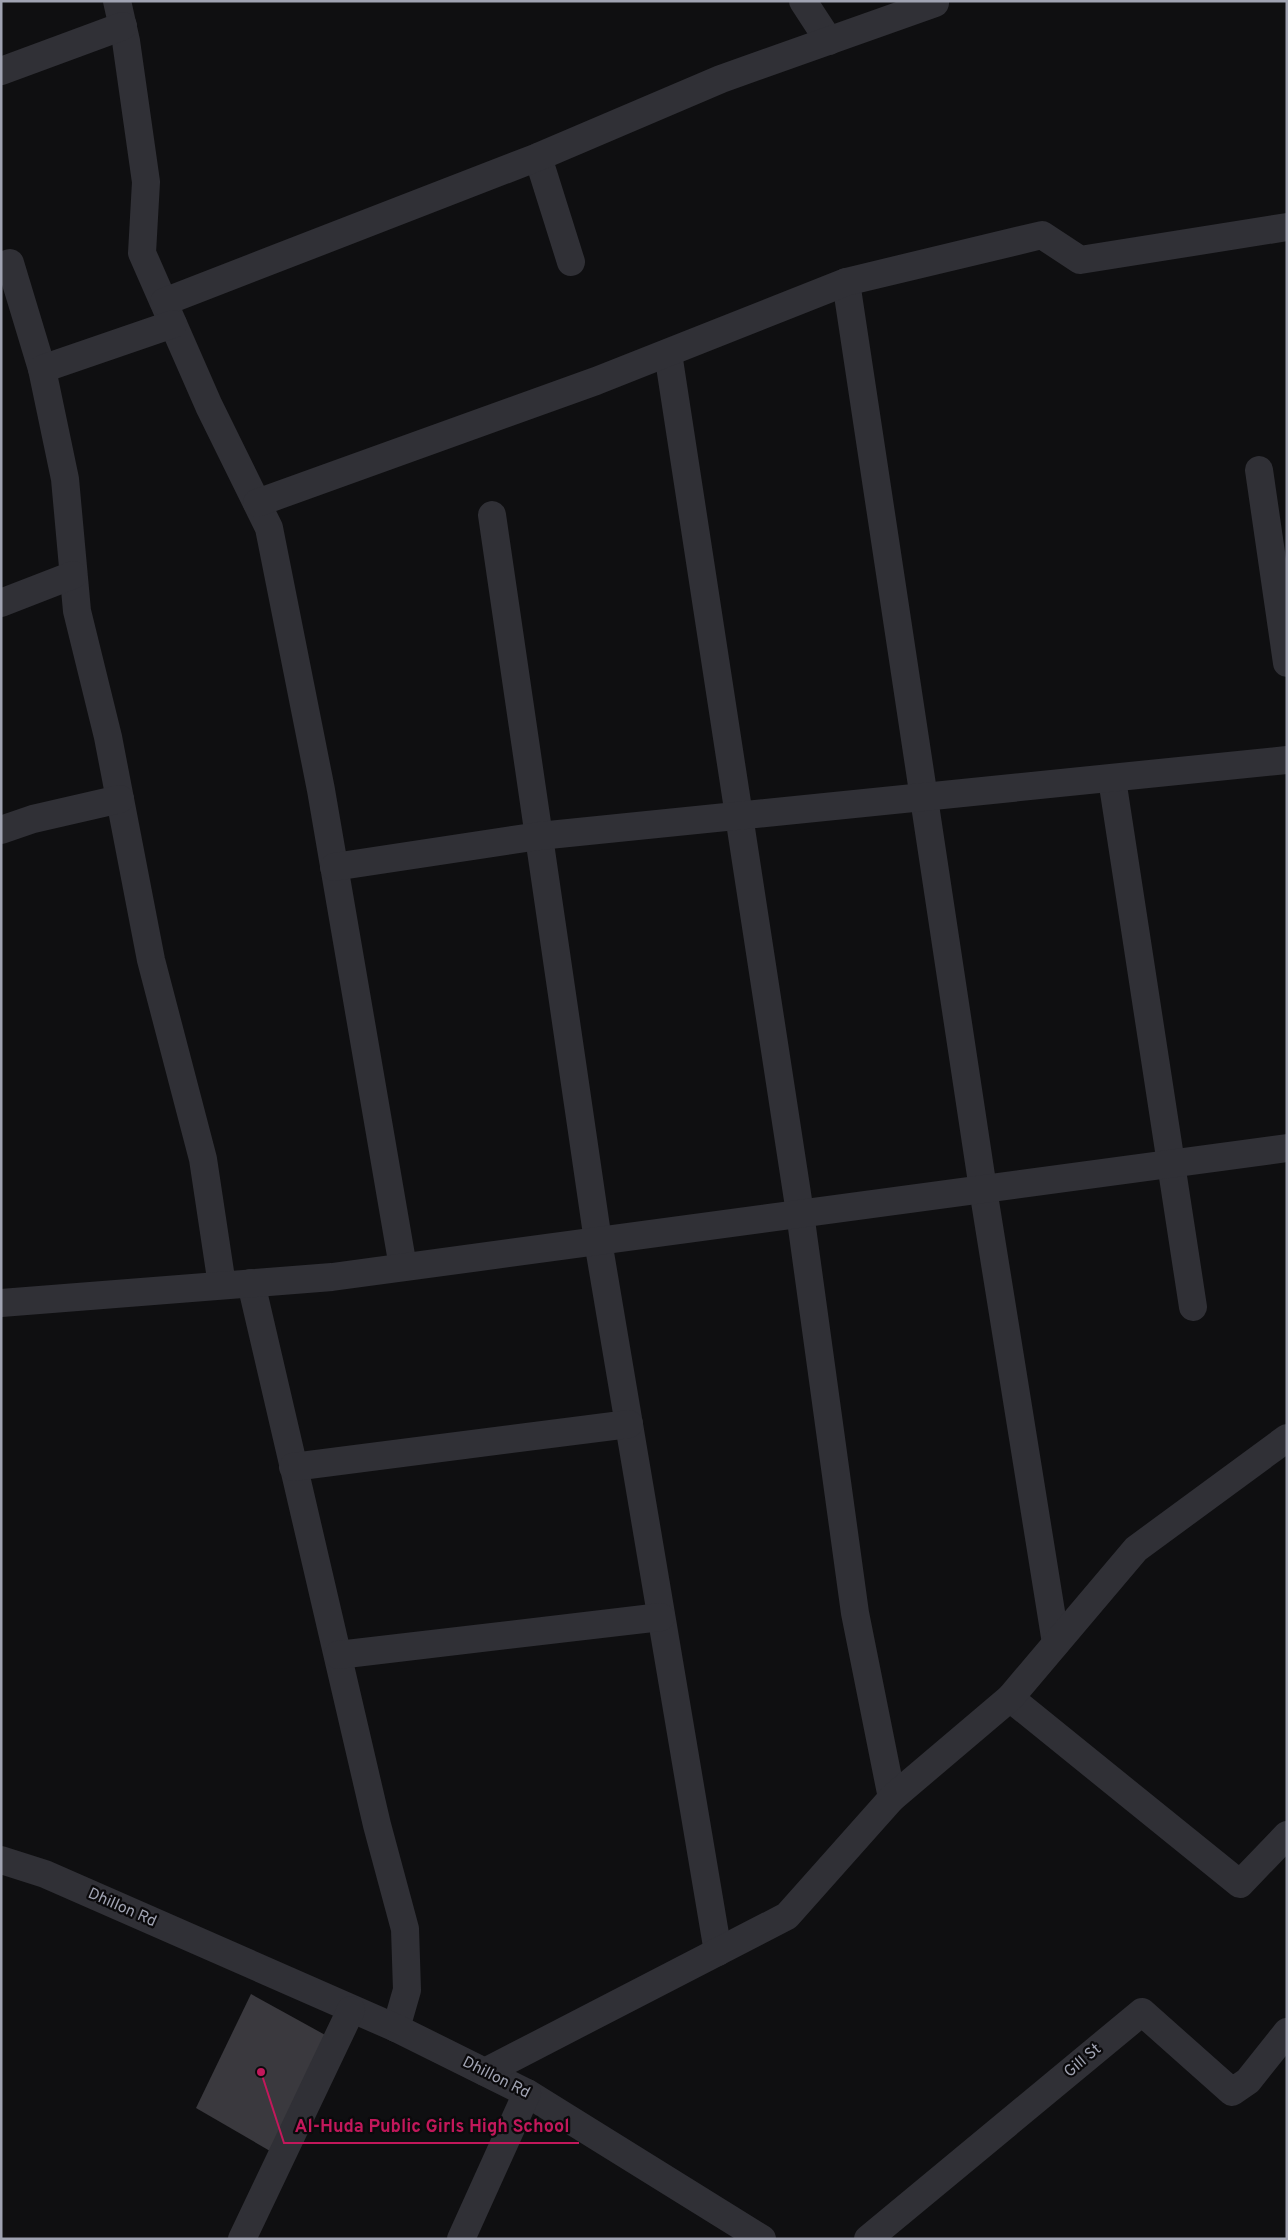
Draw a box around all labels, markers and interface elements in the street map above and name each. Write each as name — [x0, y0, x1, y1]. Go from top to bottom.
street label: Dhillon Rd — [84, 1884, 160, 1932]
street label: Gill St — [1060, 2040, 1106, 2082]
street label: Dhillon Rd — [459, 2052, 533, 2104]
callout: Al-Huda Public Girls High School — [284, 2110, 579, 2143]
text: Al-Huda Public Girls High School — [295, 2116, 569, 2139]

